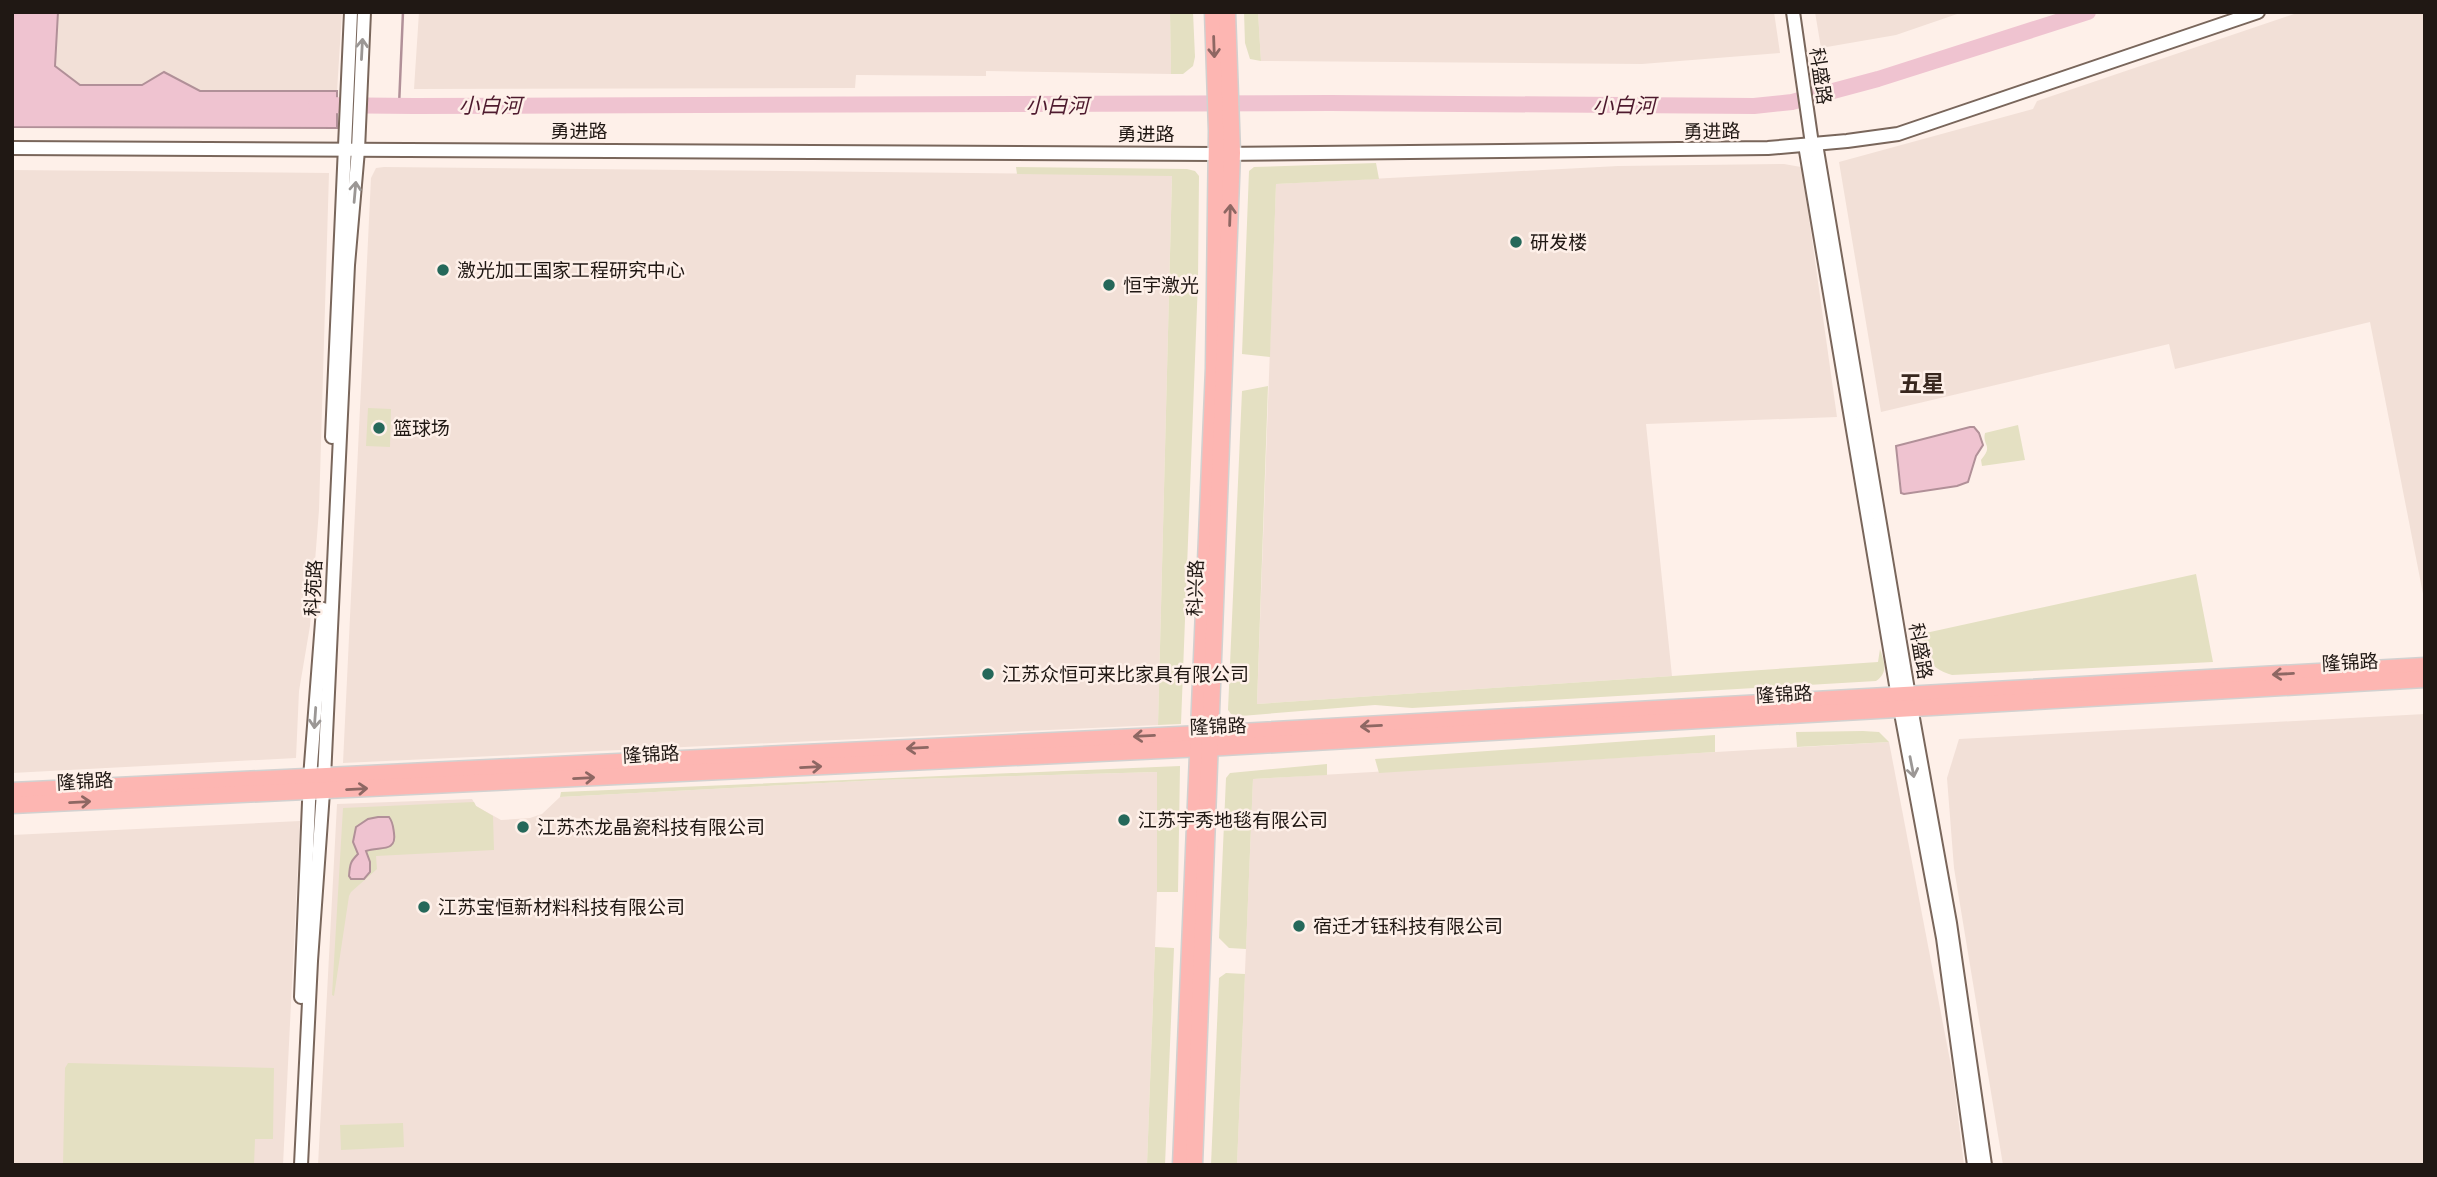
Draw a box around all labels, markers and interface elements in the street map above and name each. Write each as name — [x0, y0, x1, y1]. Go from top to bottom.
one-way arrow — [1208, 36, 1221, 59]
one-way arrow — [355, 38, 368, 61]
street label: 科盛路 — [1803, 46, 1838, 106]
water label: 小白河 — [459, 91, 525, 120]
water label: 小白河 — [1026, 91, 1092, 120]
water label: 小白河 — [1593, 91, 1659, 120]
street label: 勇进路 — [550, 118, 608, 145]
street label: 勇进路 — [1683, 118, 1741, 145]
street label: 勇进路 — [1117, 121, 1175, 148]
one-way arrow — [349, 181, 362, 203]
one-way arrow — [1223, 204, 1236, 227]
place label: 研发楼 — [1530, 229, 1587, 256]
marker: 研发楼 — [1508, 234, 1524, 250]
place label: 激光加工国家工程研究中心 — [457, 257, 685, 284]
marker: 激光加工国家工程研究中心 — [435, 262, 451, 278]
place label: 恒宇激光 — [1123, 272, 1199, 299]
marker: 恒宇激光 — [1101, 277, 1117, 293]
district label: 五星 — [1899, 368, 1945, 400]
place label: 篮球场 — [393, 415, 450, 442]
marker: 篮球场 — [371, 420, 387, 436]
street label: 科苑路 — [299, 559, 328, 617]
street label: 科兴路 — [1181, 559, 1210, 617]
street label: 科盛路 — [1902, 621, 1939, 682]
street label: 隆锦路 — [2321, 648, 2379, 677]
place label: 江苏众恒可来比家具有限公司 — [1002, 661, 1249, 688]
marker: 江苏众恒可来比家具有限公司 — [980, 666, 996, 682]
one-way arrow — [2272, 668, 2295, 681]
street label: 隆锦路 — [1755, 680, 1813, 709]
one-way arrow — [308, 706, 321, 728]
street label: 隆锦路 — [1189, 712, 1247, 741]
one-way arrow — [1360, 719, 1383, 732]
one-way arrow — [1133, 730, 1156, 743]
street label: 隆锦路 — [622, 740, 680, 769]
one-way arrow — [906, 742, 929, 755]
one-way arrow — [1905, 755, 1919, 778]
one-way arrow — [799, 760, 822, 773]
street label: 隆锦路 — [56, 767, 114, 796]
one-way arrow — [572, 771, 595, 784]
one-way arrow — [345, 783, 368, 796]
one-way arrow — [69, 796, 92, 809]
place label: 江苏宇秀地毯有限公司 — [1138, 807, 1328, 834]
marker: 江苏宇秀地毯有限公司 — [1116, 812, 1132, 828]
place label: 江苏杰龙晶瓷科技有限公司 — [537, 814, 765, 841]
marker: 江苏杰龙晶瓷科技有限公司 — [515, 819, 531, 835]
place label: 江苏宝恒新材料科技有限公司 — [438, 894, 685, 921]
marker: 江苏宝恒新材料科技有限公司 — [416, 899, 432, 915]
place label: 宿迁才钰科技有限公司 — [1313, 913, 1503, 940]
marker: 宿迁才钰科技有限公司 — [1291, 918, 1307, 934]

